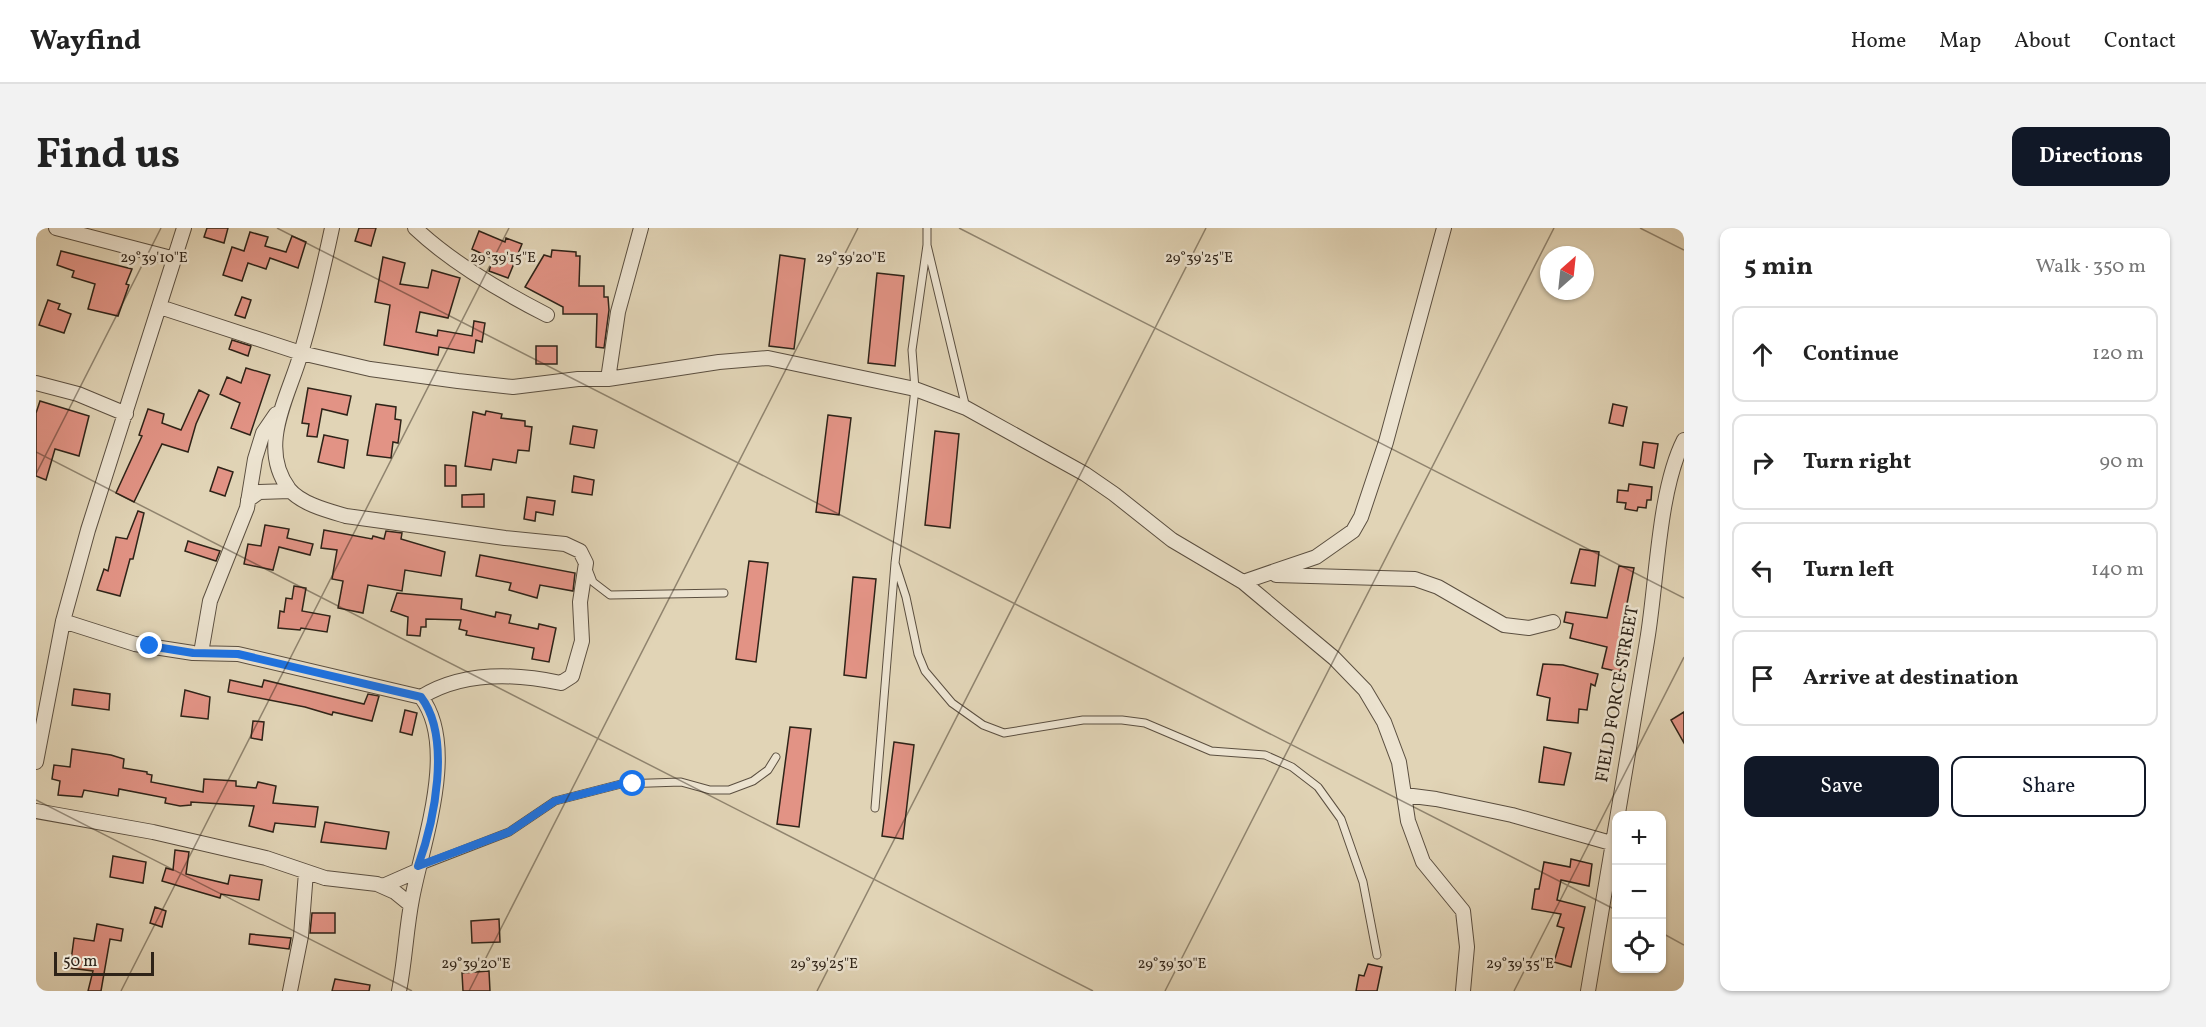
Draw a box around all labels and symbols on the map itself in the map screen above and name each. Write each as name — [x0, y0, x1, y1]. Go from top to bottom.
north arrow — [1540, 246, 1594, 300]
text: 29°39'10"E — [120, 248, 188, 269]
text: 29°39'15"E — [470, 248, 536, 269]
text: 29°39'20"E — [816, 248, 886, 269]
text: 29°39'25"E — [1165, 248, 1233, 269]
street label: FIELD FORCE STREET — [1590, 603, 1646, 784]
route end — [136, 632, 162, 658]
route start — [619, 770, 645, 796]
scale bar — [54, 949, 154, 976]
text: 29°39'20"E — [441, 954, 511, 975]
text: 29°39'25"E — [790, 954, 858, 975]
text: 29°39'30"E — [1137, 954, 1207, 975]
text: 29°39'35"E — [1486, 954, 1554, 975]

